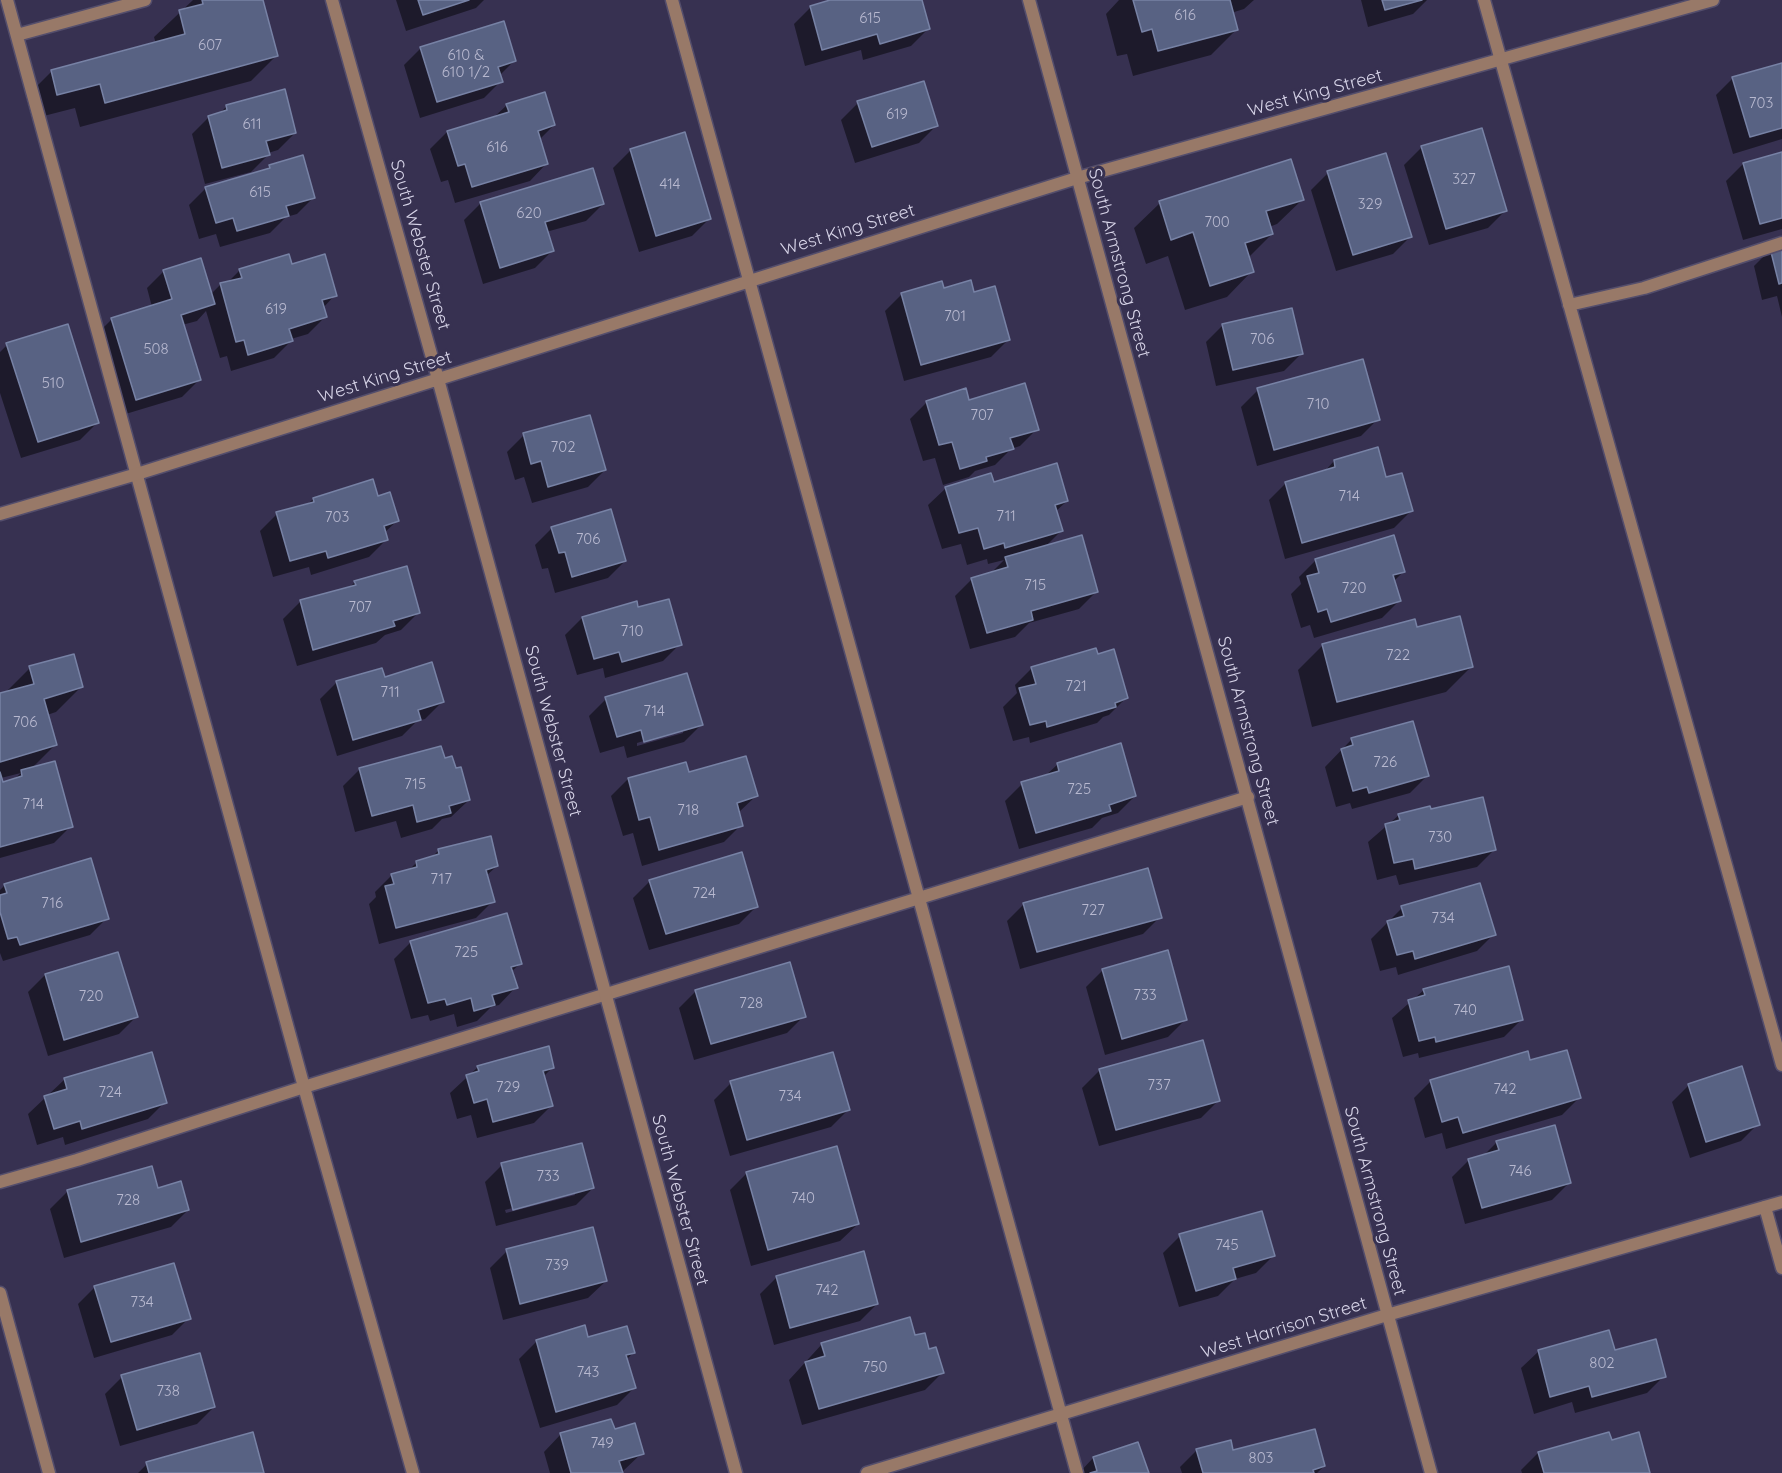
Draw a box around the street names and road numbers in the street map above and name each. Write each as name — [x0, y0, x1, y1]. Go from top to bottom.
street label: West King Street — [1245, 65, 1385, 121]
street label: South Webster Street — [385, 157, 455, 333]
street label: South Armstrong Street — [1083, 166, 1155, 360]
street label: West King Street — [779, 199, 917, 261]
street label: West King Street — [316, 346, 454, 408]
street label: South Armstrong Street — [1212, 634, 1284, 828]
street label: South Webster Street — [520, 643, 586, 819]
street label: South Armstrong Street — [1339, 1104, 1411, 1298]
street label: South Webster Street — [647, 1112, 713, 1288]
street label: West Harrison Street — [1199, 1293, 1369, 1363]

